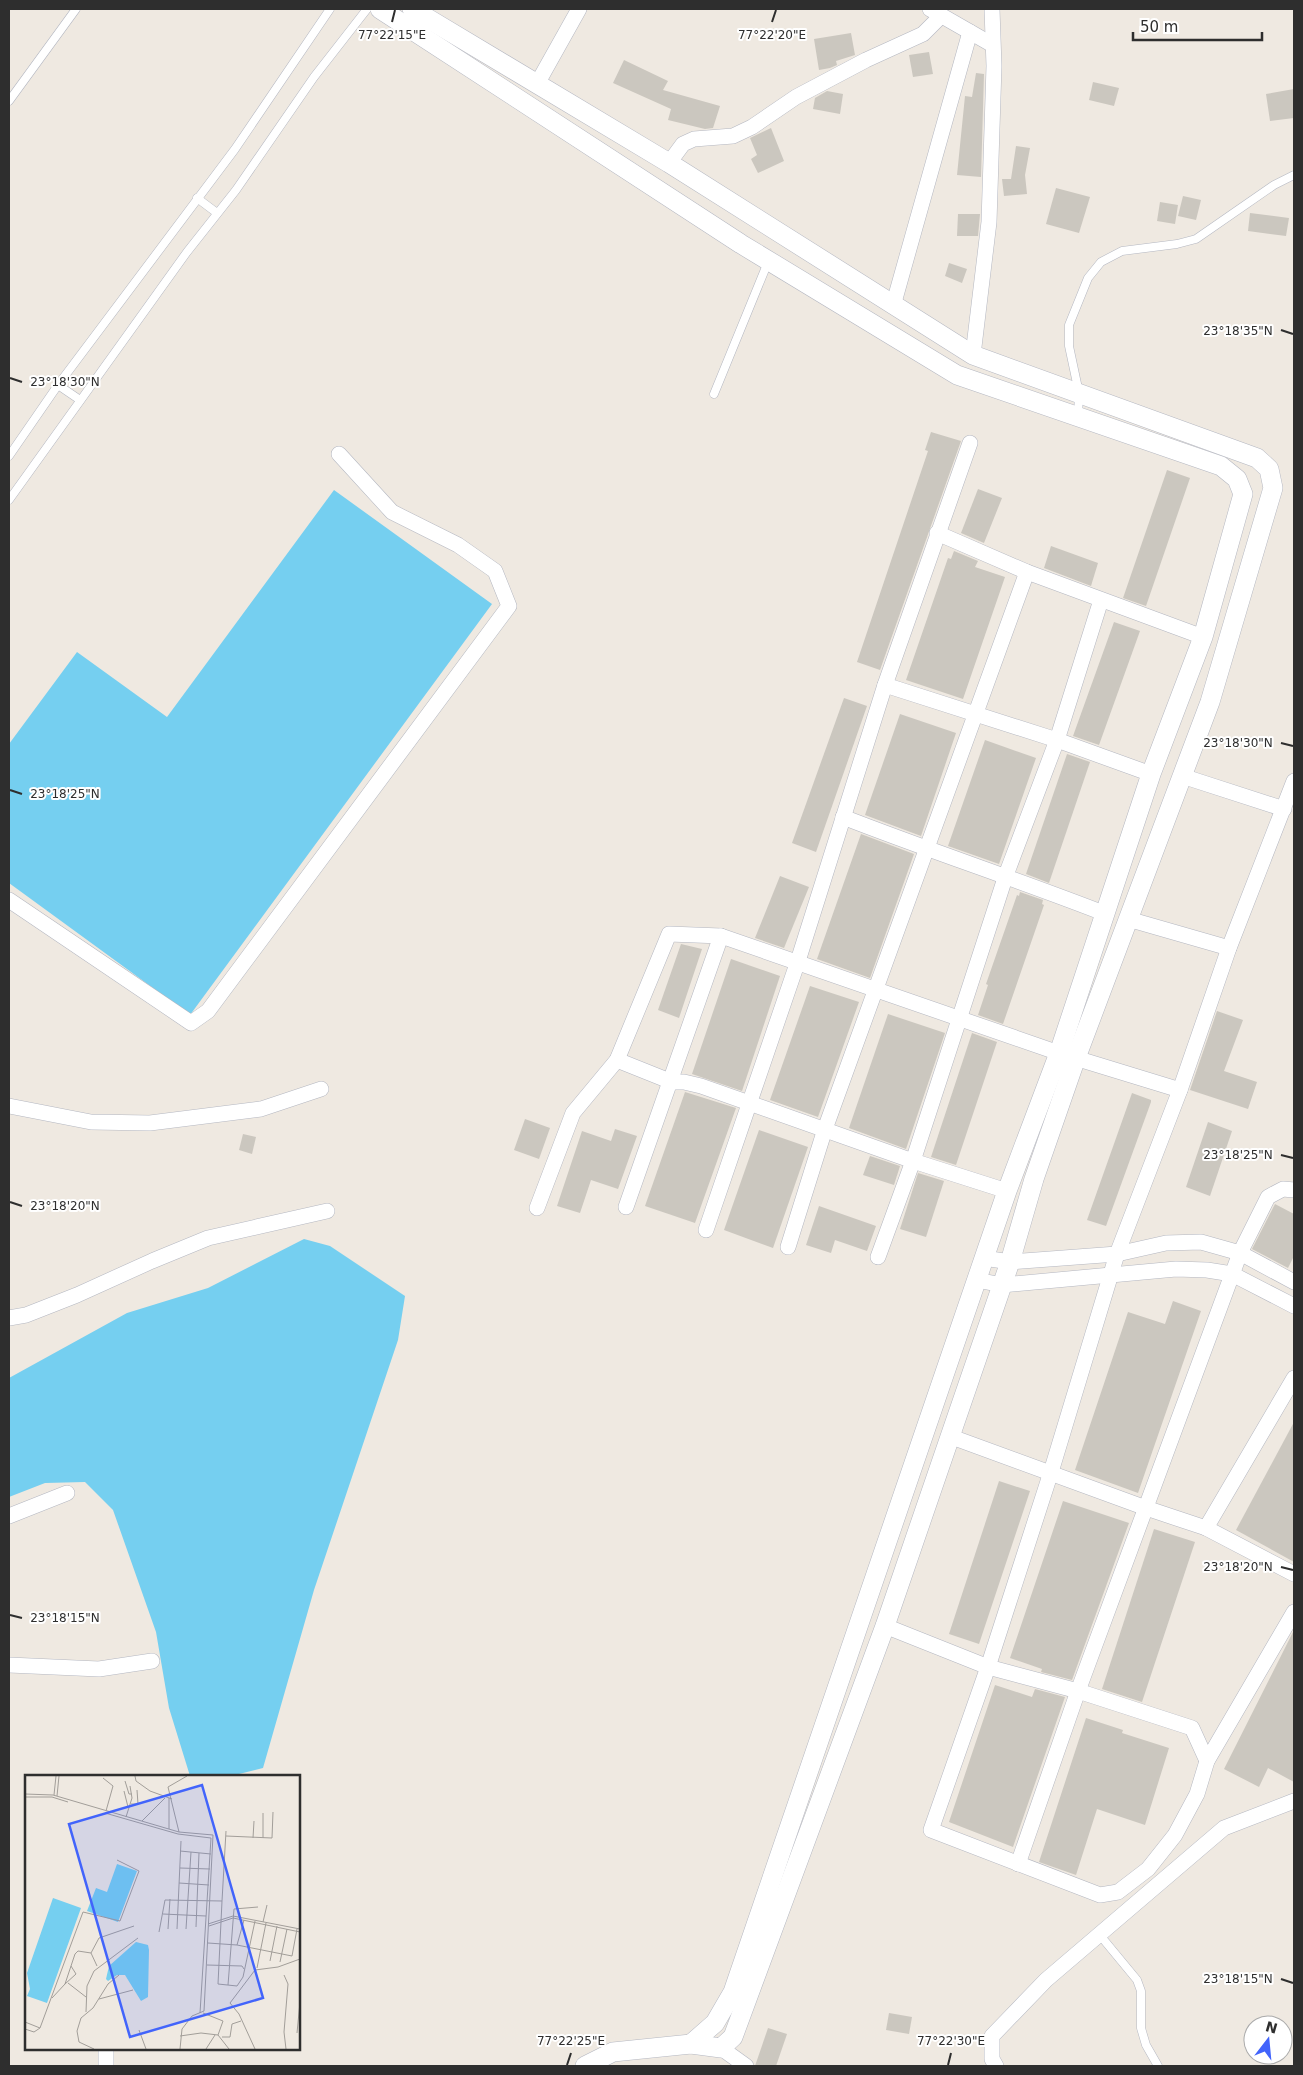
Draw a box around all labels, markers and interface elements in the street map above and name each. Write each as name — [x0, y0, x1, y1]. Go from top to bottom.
scale bar — [1133, 10, 1262, 42]
text: 50 m — [1140, 18, 1178, 36]
text: 77°22'15"E — [358, 28, 426, 42]
text: 77°22'20"E — [738, 28, 806, 42]
text: 23°18'35"N — [1203, 324, 1273, 338]
text: 23°18'30"N — [30, 375, 100, 389]
text: 23°18'30"N — [1203, 736, 1273, 750]
text: 23°18'25"N — [30, 787, 100, 801]
text: 23°18'25"N — [1203, 1148, 1273, 1162]
text: 23°18'20"N — [30, 1199, 100, 1213]
text: 23°18'20"N — [1203, 1560, 1273, 1574]
text: 23°18'15"N — [30, 1611, 100, 1625]
inset map — [25, 1775, 300, 2050]
text: 23°18'15"N — [1203, 1972, 1273, 1986]
north arrow — [1243, 2015, 1293, 2065]
text: N — [1264, 2018, 1279, 2037]
text: 77°22'25"E — [537, 2034, 605, 2048]
text: 77°22'30"E — [917, 2034, 985, 2048]

